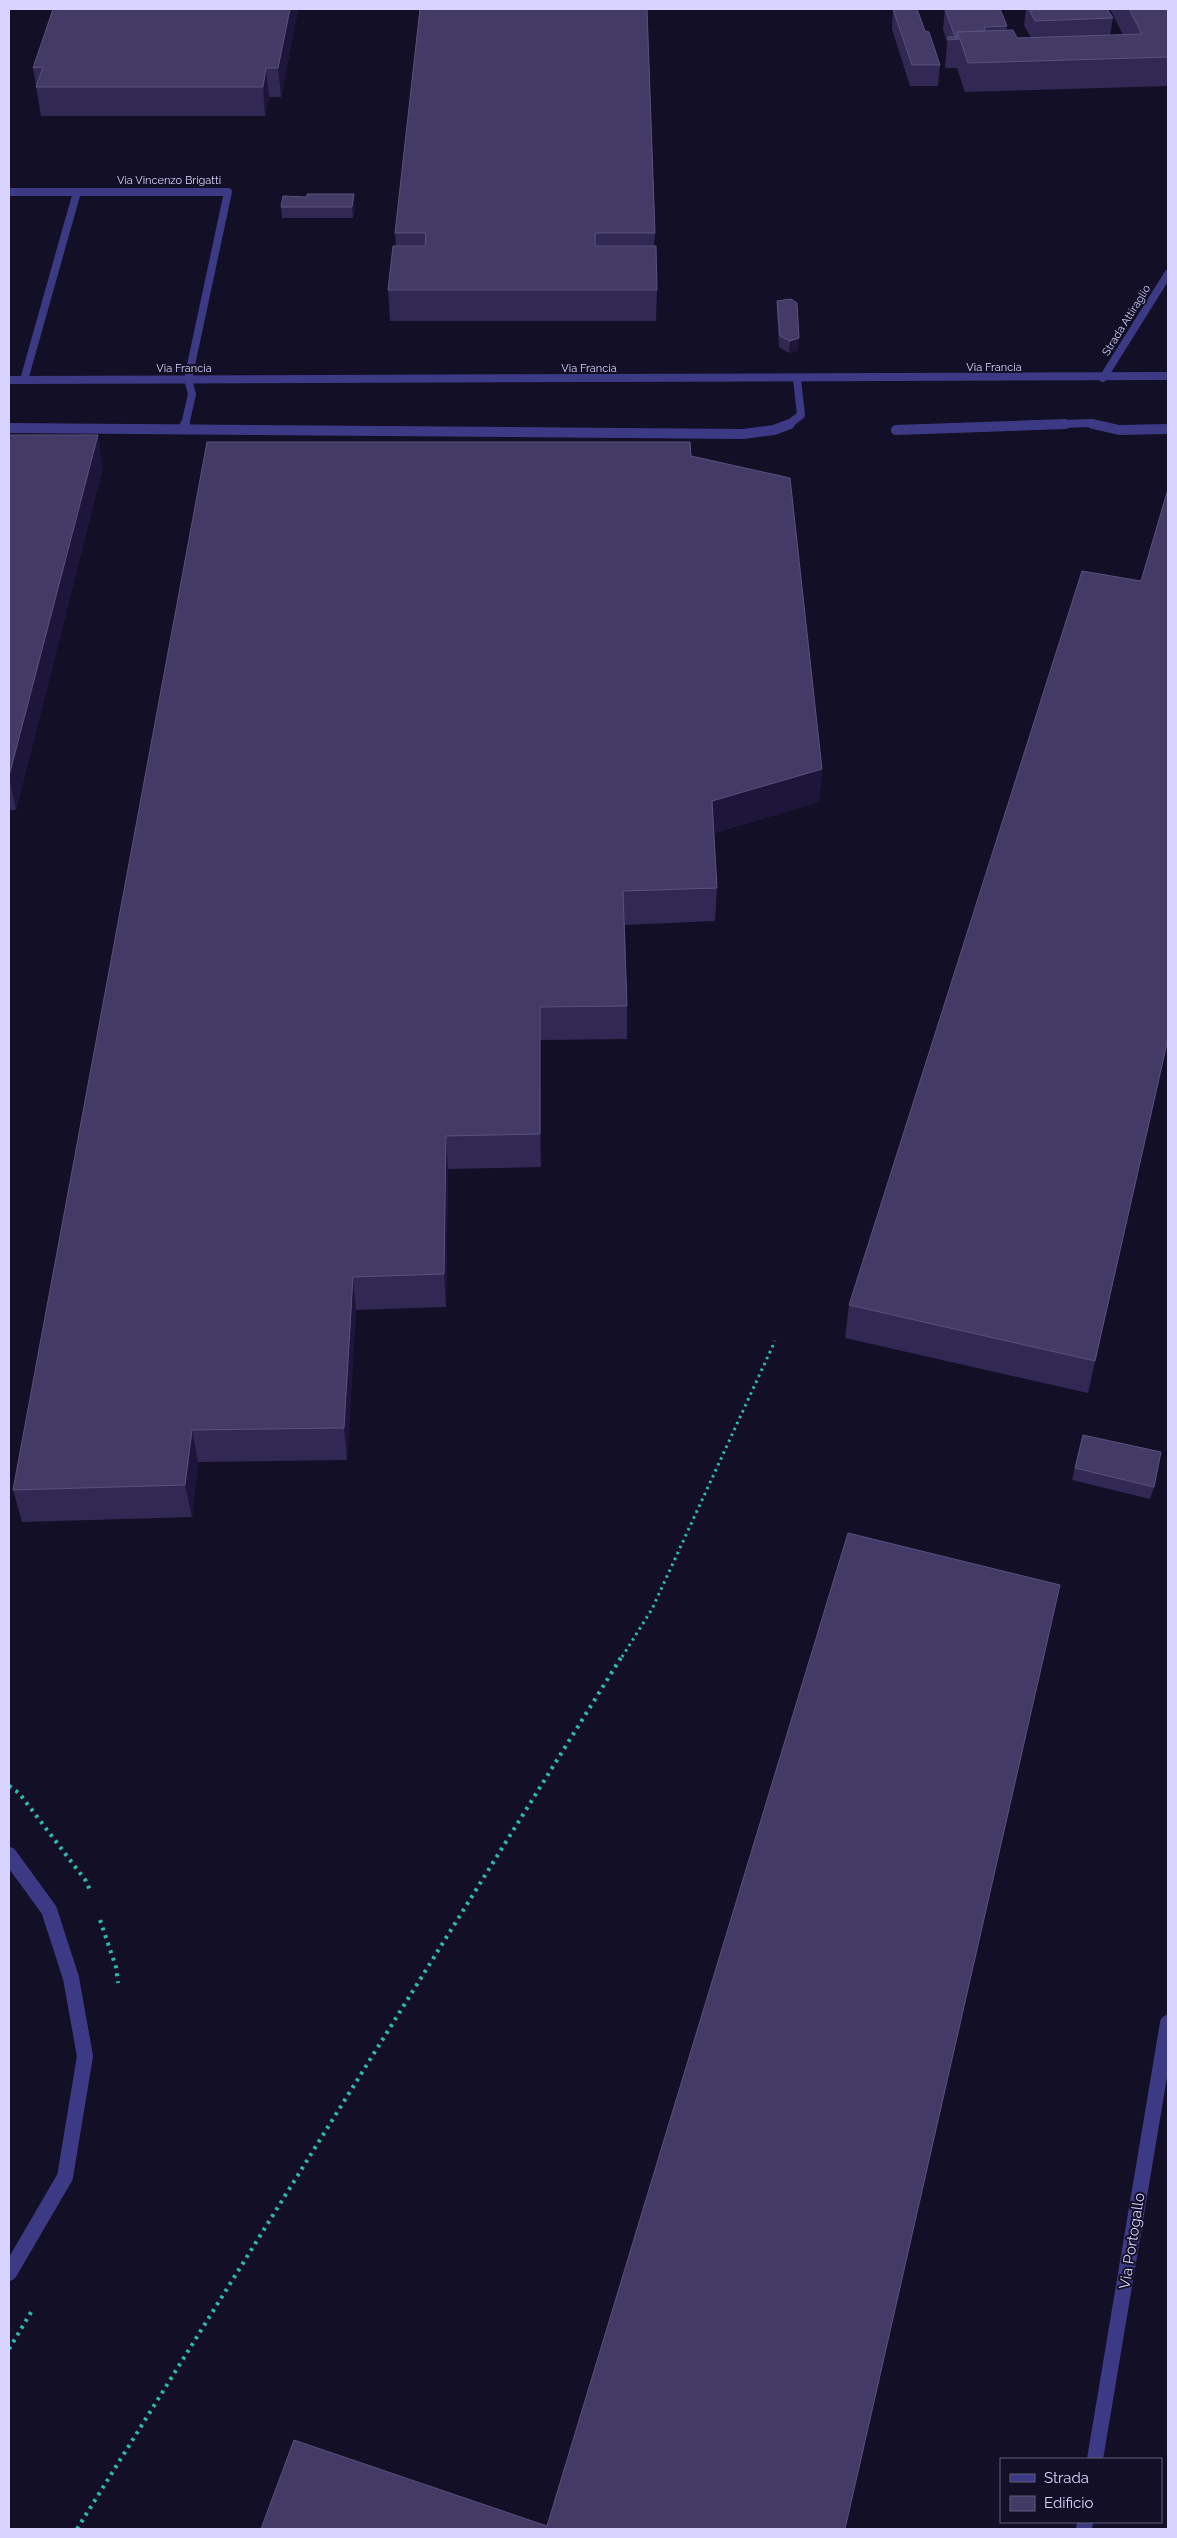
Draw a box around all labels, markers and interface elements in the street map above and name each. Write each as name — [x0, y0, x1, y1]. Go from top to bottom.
street label: Via Vincenzo Brigatti — [117, 174, 221, 187]
street label: Strada Attiraglio — [1099, 282, 1154, 358]
street label: Via Francia — [966, 361, 1022, 374]
street label: Via Francia — [156, 362, 212, 375]
street label: Via Francia — [561, 362, 617, 375]
street label: Via Portogallo — [1116, 2192, 1149, 2290]
legend — [1000, 2458, 1162, 2523]
text: Strada — [1044, 2469, 1089, 2487]
text: Edificio — [1044, 2494, 1094, 2512]

